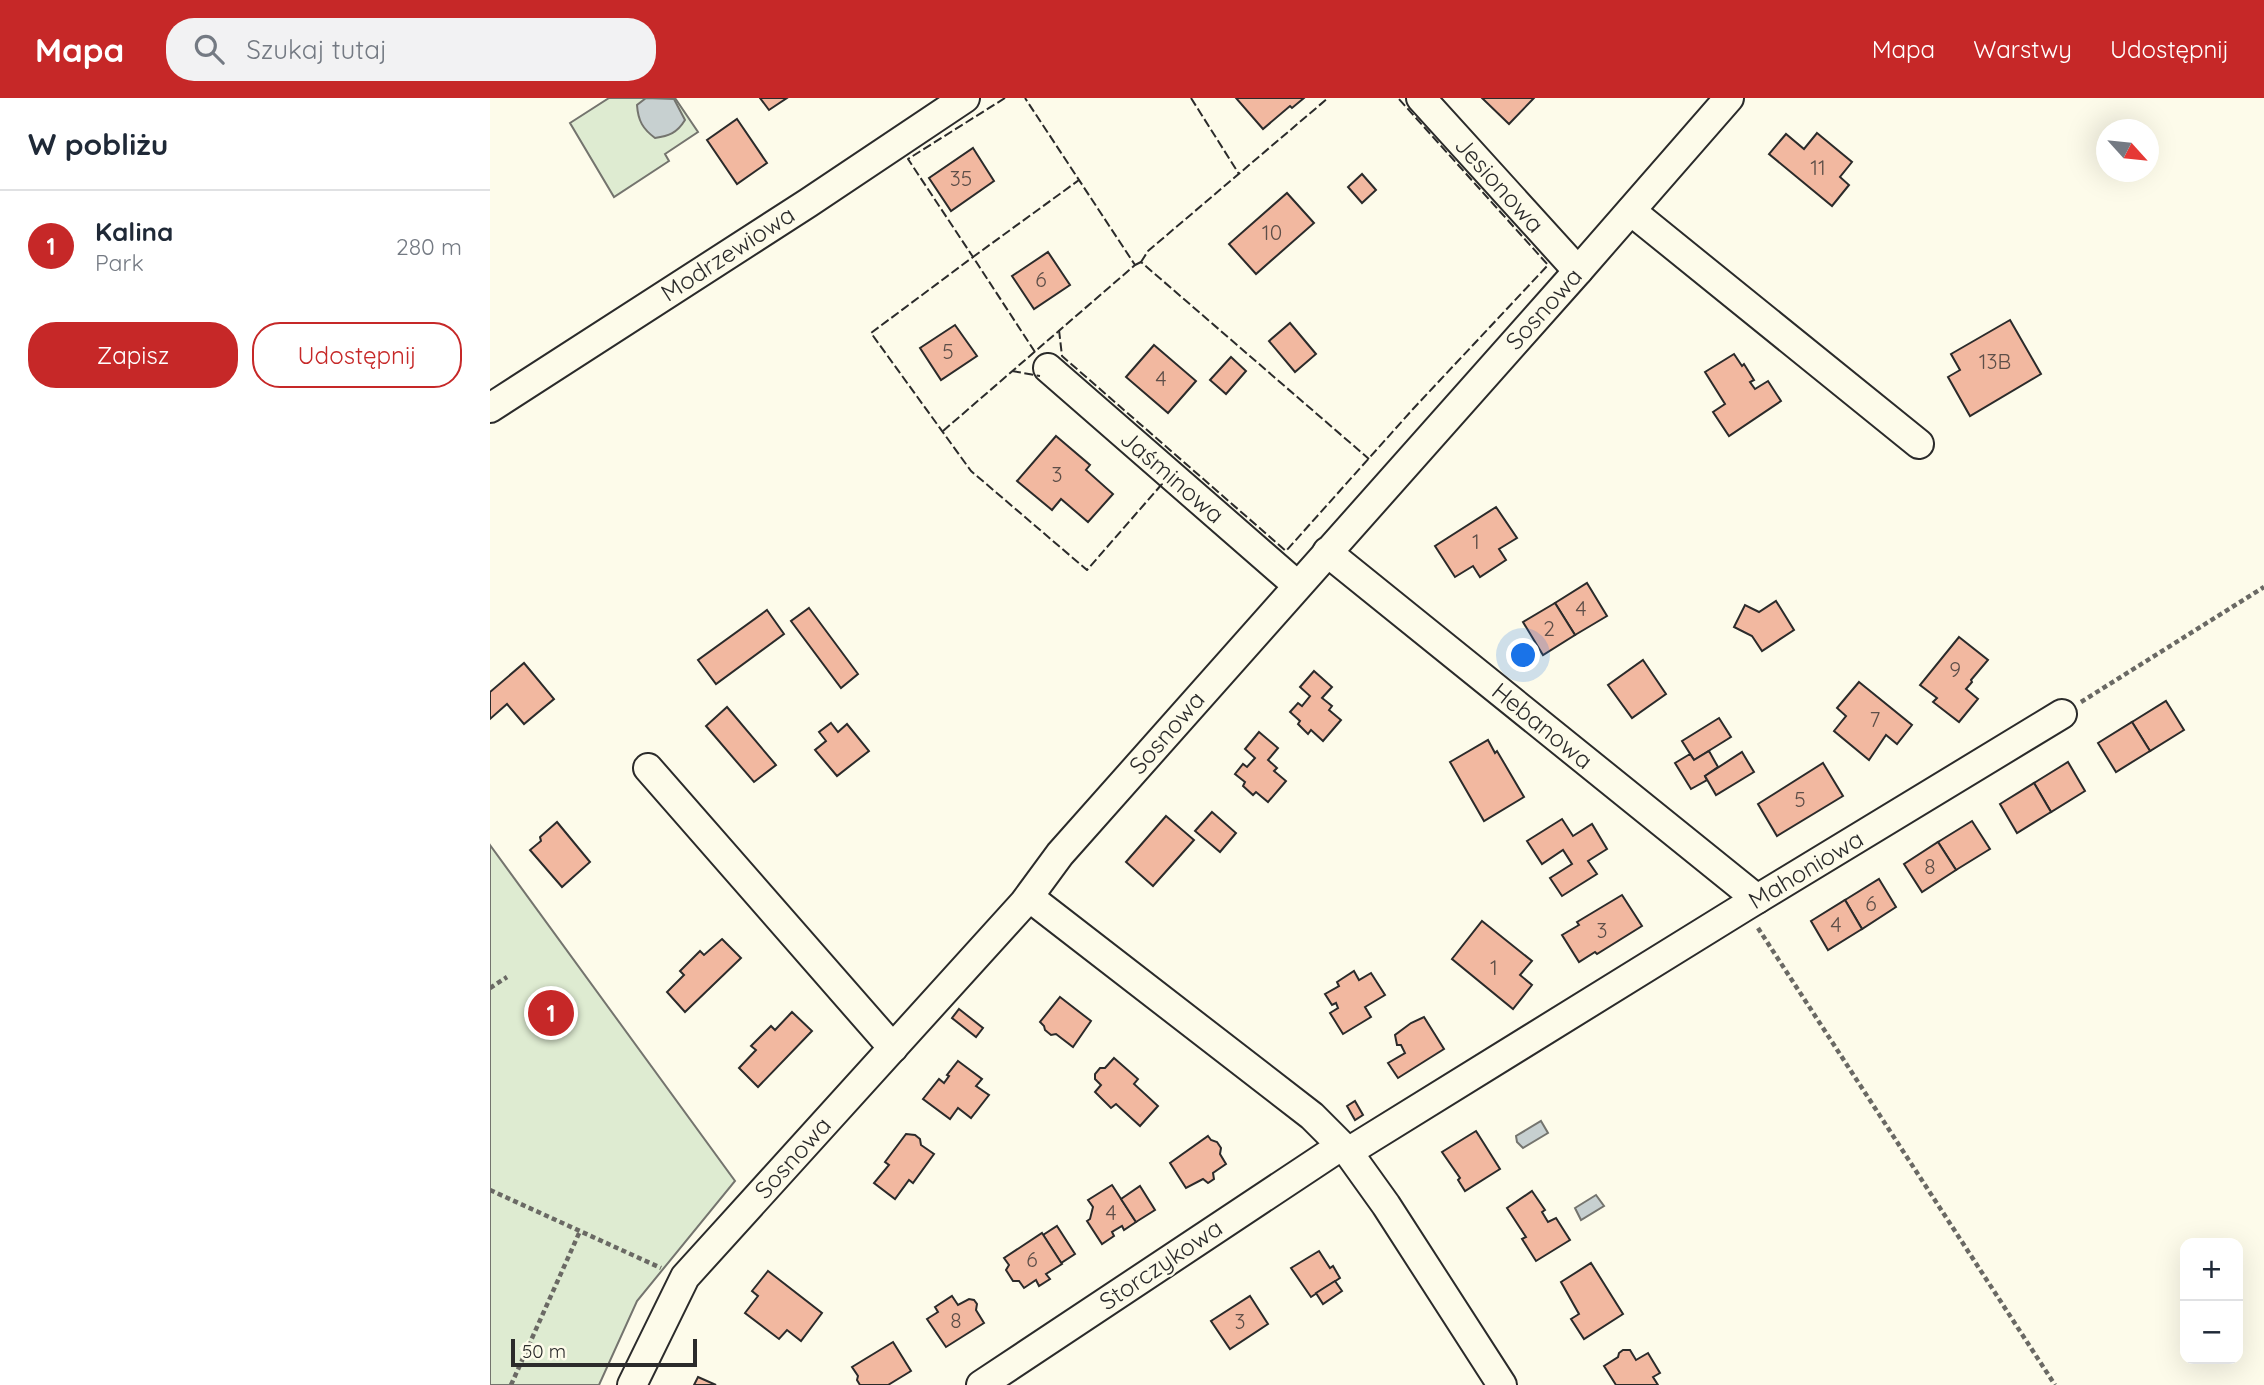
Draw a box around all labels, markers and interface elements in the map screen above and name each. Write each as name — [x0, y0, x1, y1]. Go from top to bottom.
search box — [166, 18, 656, 81]
text: Mapa — [35, 29, 124, 70]
icon: search — [190, 30, 228, 68]
text: Szukaj tutaj — [246, 33, 387, 66]
text: Mapa — [1872, 34, 1935, 64]
text: Warstwy — [1973, 34, 2072, 64]
text: Udostępnij — [2110, 34, 2229, 64]
north arrow — [2096, 119, 2159, 182]
text: W pobliżu — [28, 125, 168, 163]
street label: Jesionowa — [1449, 130, 1551, 239]
house number: 11 — [1810, 154, 1826, 180]
house number: 35 — [950, 165, 972, 191]
street label: Modrzewiowa — [655, 199, 800, 307]
text: Kalina — [95, 215, 173, 248]
house number: 10 — [1262, 219, 1282, 245]
text: 1 — [47, 232, 55, 261]
text: 280 m — [396, 232, 462, 261]
text: Park — [95, 248, 144, 277]
street label: Sosnowa — [1499, 261, 1588, 356]
house number: 6 — [1035, 266, 1047, 292]
button: Zapisz — [28, 322, 238, 388]
button: Udostępnij — [252, 322, 462, 388]
house number: 5 — [942, 338, 954, 364]
house number: 13B — [1979, 348, 2011, 374]
house number: 4 — [1155, 365, 1167, 391]
street label: Jaśminowa — [1115, 423, 1231, 529]
house number: 3 — [1051, 461, 1063, 487]
house number: 1 — [1472, 528, 1480, 554]
house number: 4 — [1575, 595, 1587, 621]
house number: 2 — [1543, 615, 1555, 641]
your location — [1506, 638, 1540, 672]
house number: 9 — [1949, 656, 1961, 682]
street label: Hebanowa — [1486, 675, 1599, 775]
street label: Sosnowa — [1122, 685, 1210, 780]
house number: 7 — [1870, 706, 1881, 732]
house number: 5 — [1794, 786, 1806, 812]
street label: Mahoniowa — [1743, 823, 1868, 915]
house number: 8 — [1924, 853, 1936, 879]
house number: 6 — [1865, 890, 1877, 916]
house number: 4 — [1830, 911, 1842, 937]
house number: 3 — [1596, 917, 1608, 943]
house number: 1 — [1490, 954, 1498, 980]
pin: 1 — [528, 987, 574, 1039]
street label: Sosnowa — [748, 1110, 837, 1205]
house number: 4 — [1105, 1199, 1117, 1225]
street label: Storczykowa — [1093, 1212, 1228, 1316]
map controls — [2180, 1238, 2243, 1364]
button: + — [2180, 1238, 2243, 1301]
house number: 6 — [1026, 1246, 1038, 1272]
button: − — [2180, 1301, 2243, 1364]
house number: 8 — [950, 1307, 962, 1333]
house number: 3 — [1234, 1308, 1246, 1334]
scale bar — [511, 1336, 696, 1368]
text: 50 m — [522, 1339, 566, 1363]

